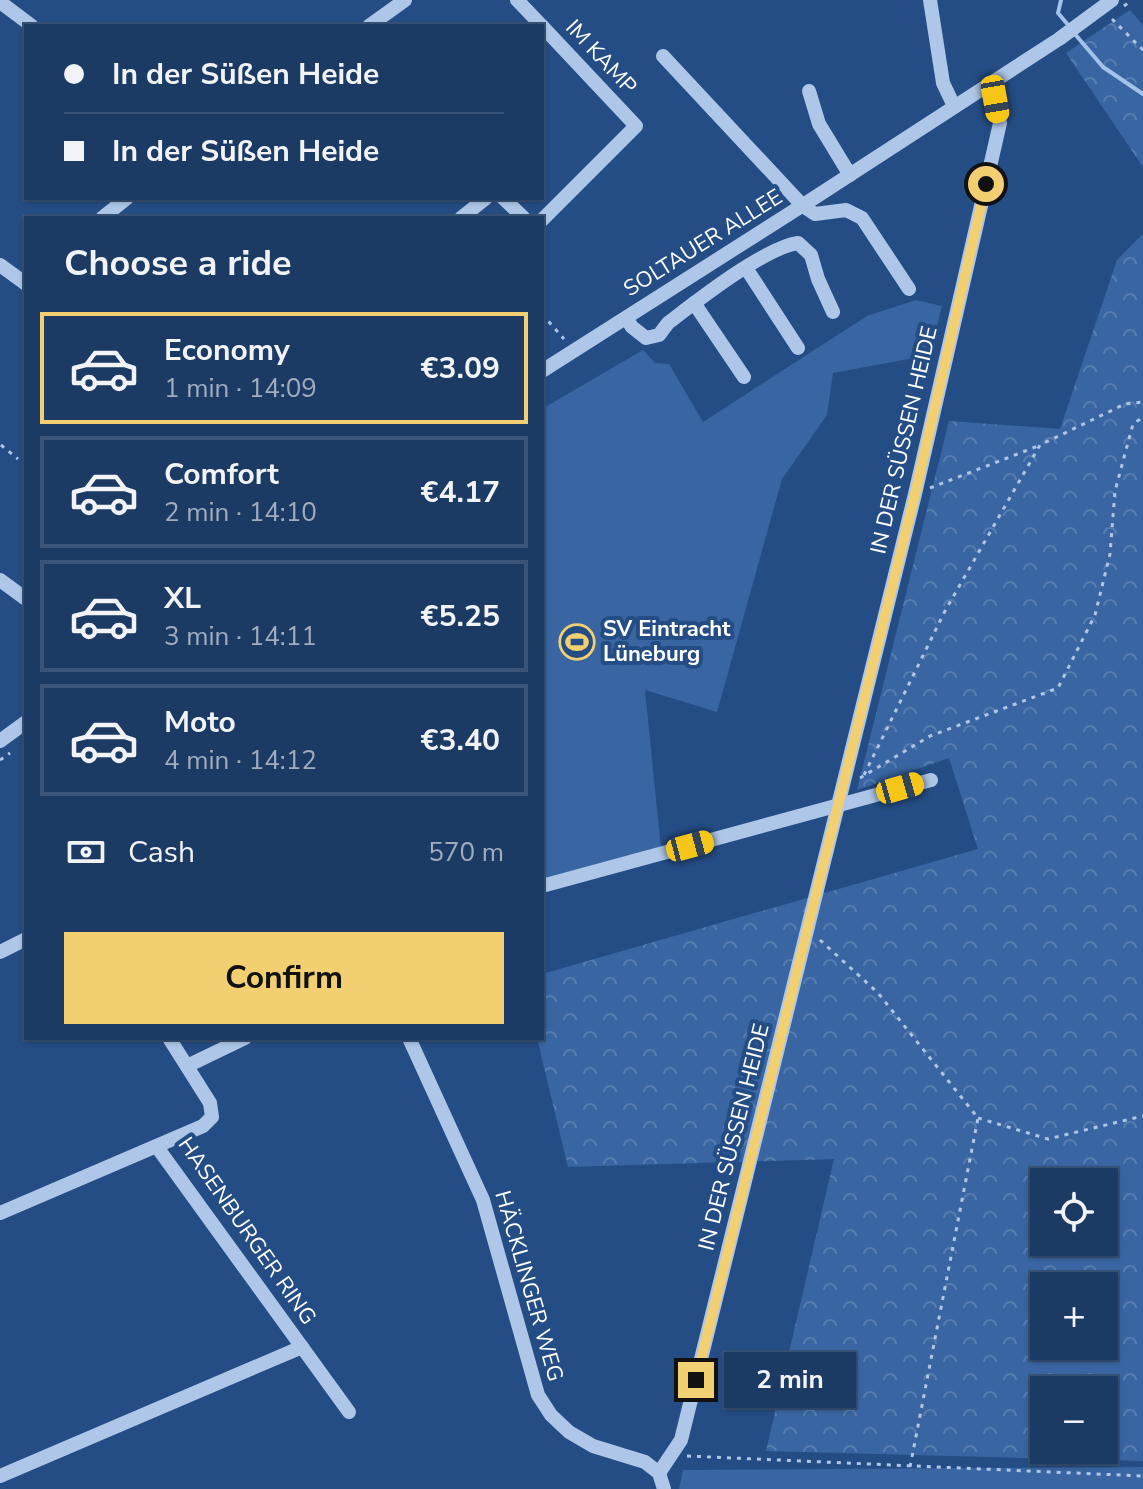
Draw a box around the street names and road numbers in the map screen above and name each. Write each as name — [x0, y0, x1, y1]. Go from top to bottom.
street label: IM KAMP — [559, 13, 643, 101]
street label: SOLTAUER ALLEE — [618, 182, 788, 304]
street label: IN DER SÜSSEN HEIDE — [863, 323, 945, 557]
street label: IN DER SÜSSEN HEIDE — [691, 1020, 777, 1254]
street label: HASENBURGER RING — [171, 1131, 323, 1331]
street label: HÄCKLINGER WEG — [487, 1187, 571, 1385]

